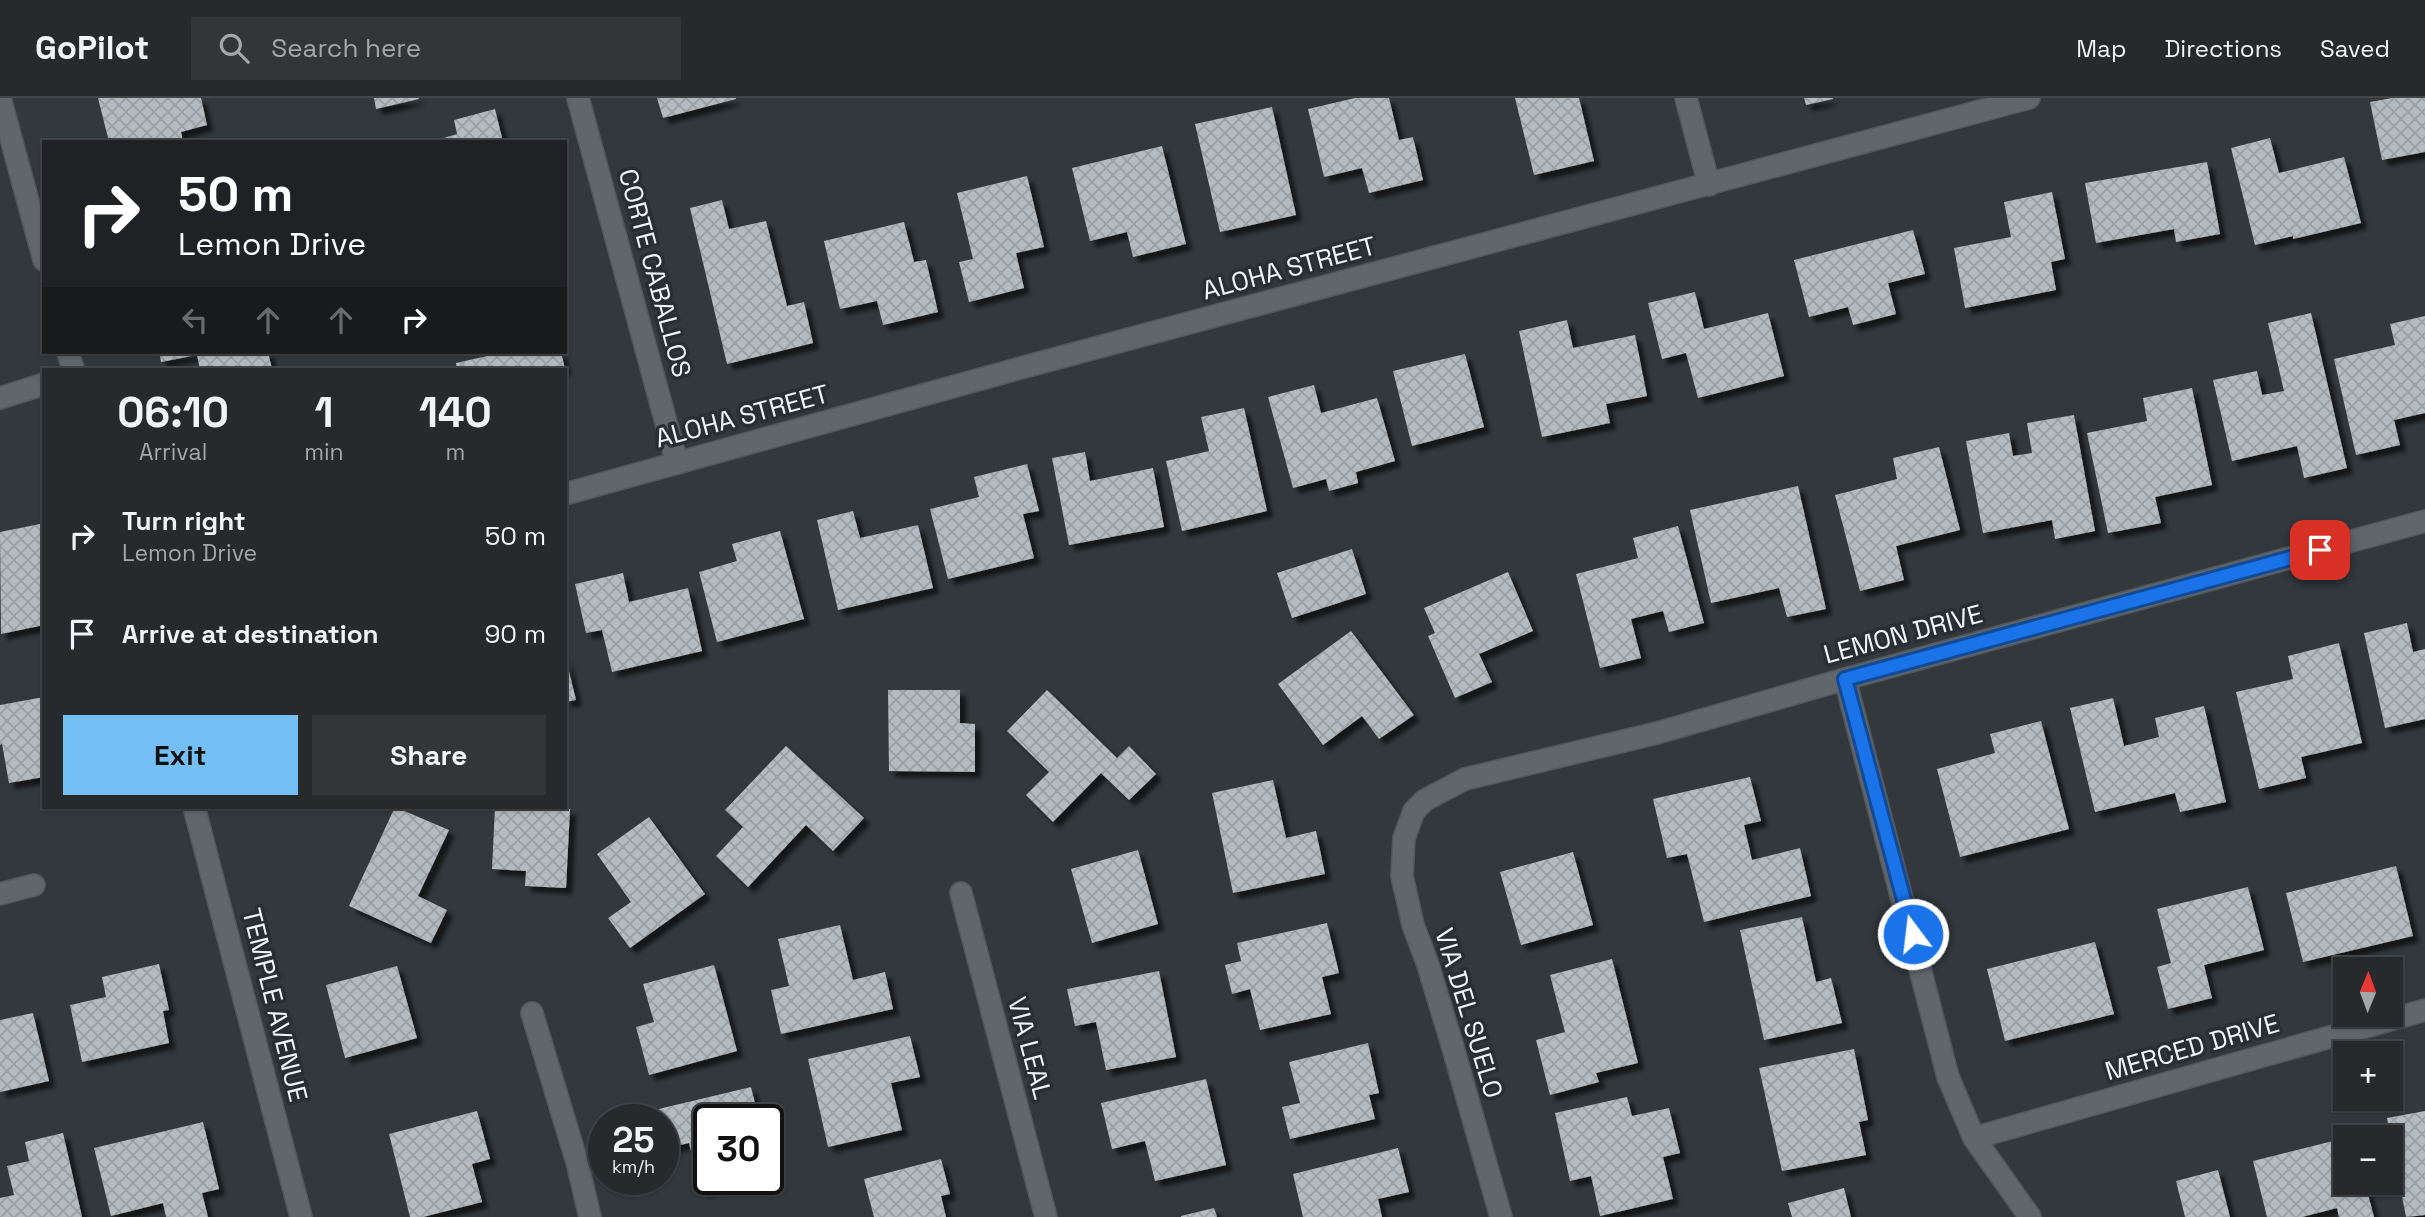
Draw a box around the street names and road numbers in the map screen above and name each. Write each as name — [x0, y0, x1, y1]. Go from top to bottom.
street label: CORTE CABALLOS — [611, 165, 699, 381]
street label: ALOHA STREET — [1198, 228, 1380, 308]
street label: ALOHA STREET — [651, 376, 833, 456]
street label: LEMON DRIVE — [1820, 596, 1986, 672]
street label: TEMPLE AVENUE — [235, 905, 315, 1105]
street label: VIA DEL SUELO — [1427, 924, 1511, 1102]
street label: VIA LEAL — [1000, 993, 1060, 1103]
street label: MERCED DRIVE — [2101, 1006, 2283, 1088]

